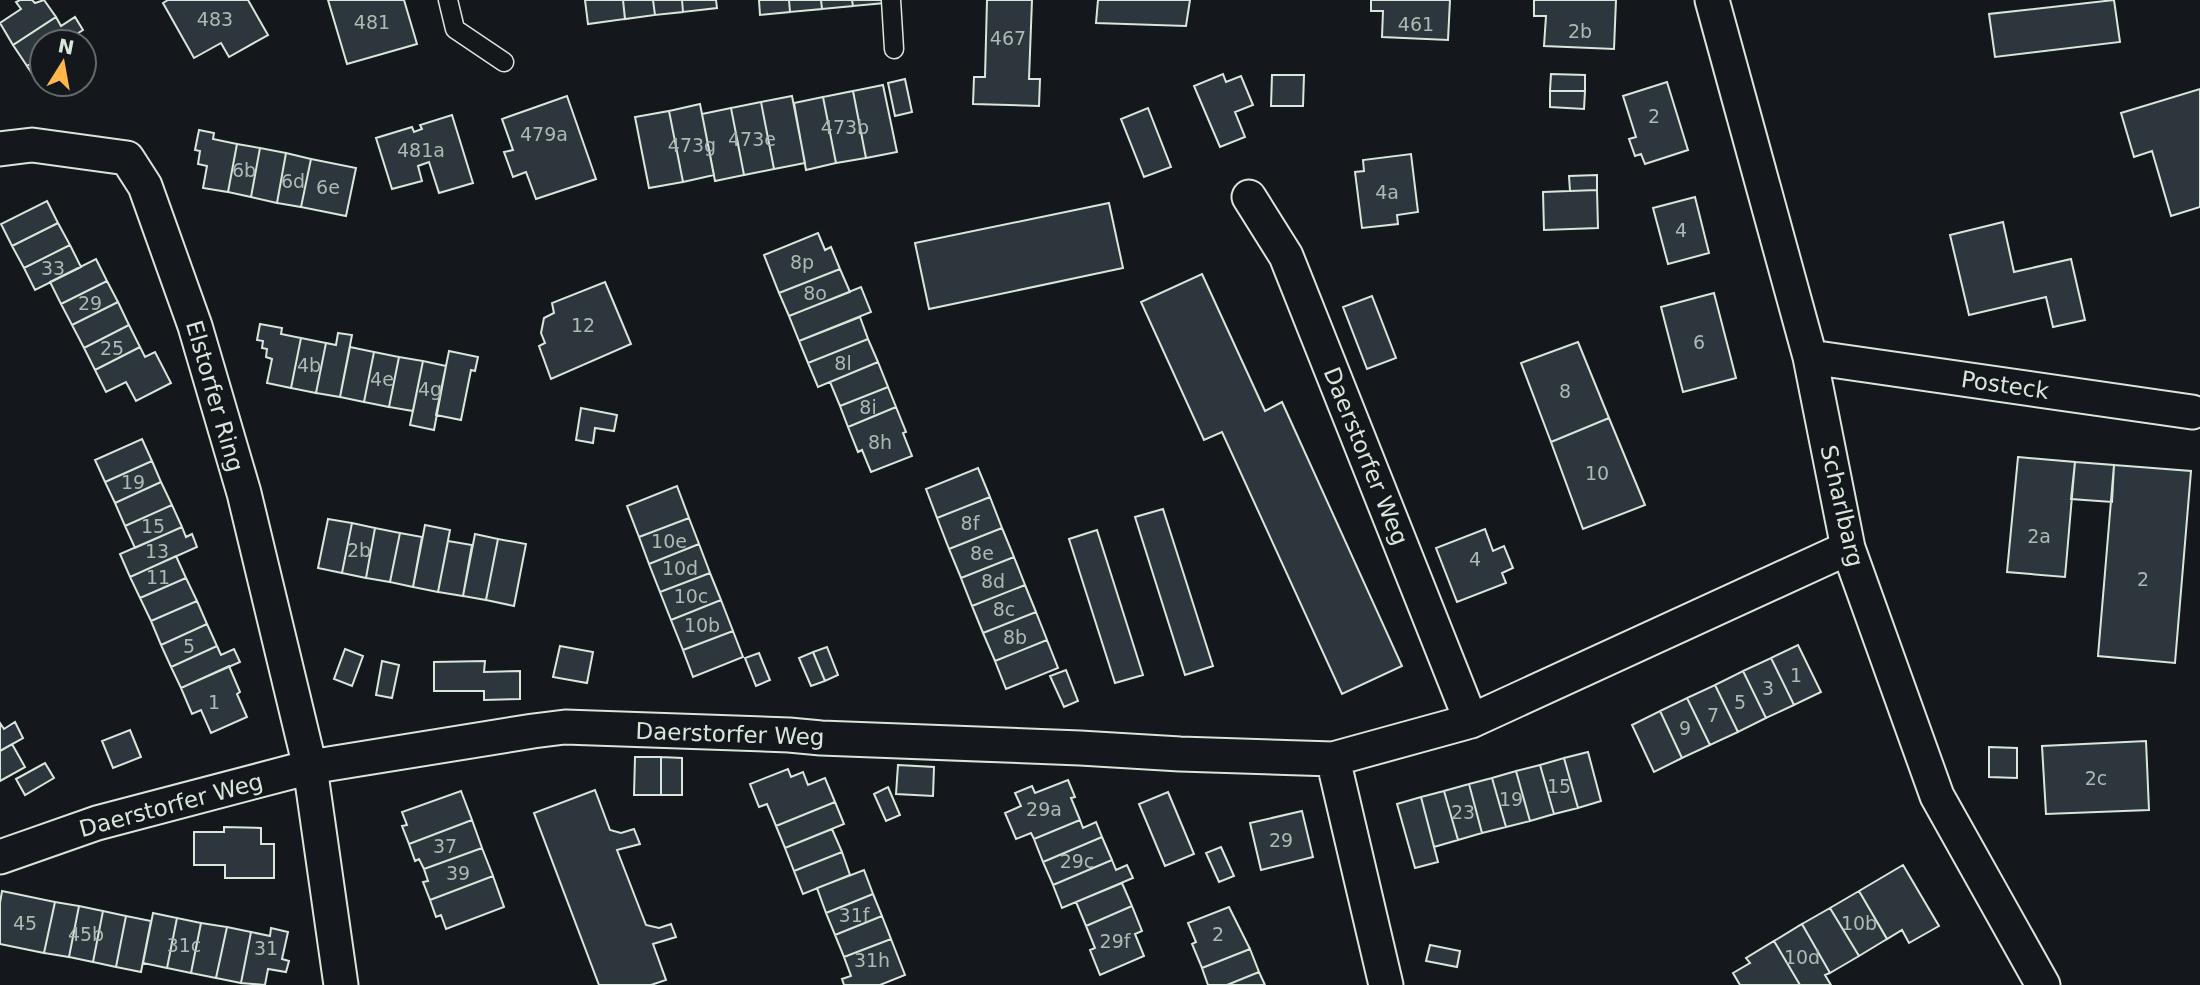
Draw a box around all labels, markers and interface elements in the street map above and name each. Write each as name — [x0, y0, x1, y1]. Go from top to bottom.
house number: 483 — [197, 8, 233, 30]
house number: 481 — [354, 11, 390, 33]
house number: 461 — [1398, 13, 1434, 35]
house number: 2b — [1568, 20, 1592, 42]
house number: 467 — [990, 27, 1026, 49]
north arrow — [28, 28, 98, 98]
text: N — [56, 34, 76, 59]
house number: 2 — [1648, 105, 1660, 127]
house number: 473b — [821, 116, 869, 138]
house number: 479a — [520, 123, 568, 145]
house number: 473e — [728, 128, 776, 150]
house number: 473g — [668, 134, 716, 156]
house number: 481a — [397, 139, 445, 161]
house number: 6b — [232, 159, 256, 181]
house number: 6d — [281, 170, 305, 192]
house number: 6e — [316, 176, 340, 198]
house number: 4a — [1375, 181, 1399, 203]
house number: 4 — [1675, 219, 1687, 241]
house number: 8p — [790, 251, 814, 273]
house number: 33 — [41, 257, 65, 279]
house number: 8o — [803, 282, 827, 304]
house number: 29 — [78, 292, 102, 314]
house number: 12 — [571, 314, 595, 336]
street label: Elstorfer Ring — [181, 317, 249, 475]
house number: 6 — [1693, 331, 1705, 353]
house number: 25 — [100, 337, 124, 359]
house number: 8l — [834, 352, 852, 374]
house number: 4b — [297, 354, 321, 376]
street label: Daerstorfer Weg — [1319, 363, 1413, 549]
street label: Posteck — [1959, 366, 2051, 404]
house number: 4e — [370, 368, 394, 390]
house number: 4g — [418, 378, 442, 400]
house number: 8 — [1559, 380, 1571, 402]
house number: 8i — [859, 396, 877, 418]
house number: 8h — [868, 431, 892, 453]
street label: Scharlbarg — [1815, 443, 1869, 569]
house number: 10 — [1585, 462, 1609, 484]
house number: 19 — [121, 471, 145, 493]
house number: 8f — [961, 512, 981, 534]
house number: 15 — [141, 515, 165, 537]
house number: 2a — [2027, 525, 2051, 547]
house number: 10e — [651, 530, 687, 552]
house number: 2b — [347, 539, 371, 561]
house number: 13 — [145, 540, 169, 562]
house number: 8e — [970, 542, 994, 564]
house number: 4 — [1469, 548, 1481, 570]
house number: 10d — [662, 557, 698, 579]
house number: 11 — [146, 566, 170, 588]
house number: 2 — [2137, 568, 2149, 590]
house number: 8d — [981, 570, 1005, 592]
house number: 10c — [674, 585, 708, 607]
house number: 8c — [993, 598, 1015, 620]
house number: 10b — [684, 614, 720, 636]
house number: 8b — [1003, 626, 1027, 648]
house number: 5 — [183, 635, 195, 657]
house number: 1 — [1790, 664, 1802, 686]
house number: 3 — [1762, 677, 1774, 699]
house number: 1 — [208, 691, 220, 713]
house number: 5 — [1734, 691, 1746, 713]
house number: 7 — [1707, 704, 1719, 726]
house number: 9 — [1679, 717, 1691, 739]
street label: Daerstorfer Weg — [635, 718, 825, 750]
house number: 2c — [2085, 767, 2107, 789]
street label: Daerstorfer Weg — [76, 768, 266, 842]
house number: 15 — [1547, 775, 1571, 797]
house number: 19 — [1499, 788, 1523, 810]
house number: 29a — [1026, 798, 1062, 820]
house number: 23 — [1451, 801, 1475, 823]
house number: 29 — [1269, 829, 1293, 851]
house number: 37 — [433, 835, 457, 857]
house number: 29c — [1060, 850, 1094, 872]
house number: 39 — [446, 862, 470, 884]
house number: 31f — [839, 904, 871, 926]
house number: 45 — [13, 912, 37, 934]
house number: 10b — [1841, 912, 1877, 934]
house number: 45b — [68, 923, 104, 945]
house number: 2 — [1212, 923, 1224, 945]
house number: 29f — [1100, 930, 1132, 952]
house number: 31c — [167, 934, 201, 956]
house number: 31 — [254, 937, 278, 959]
house number: 10d — [1784, 946, 1820, 968]
house number: 31h — [854, 949, 890, 971]

